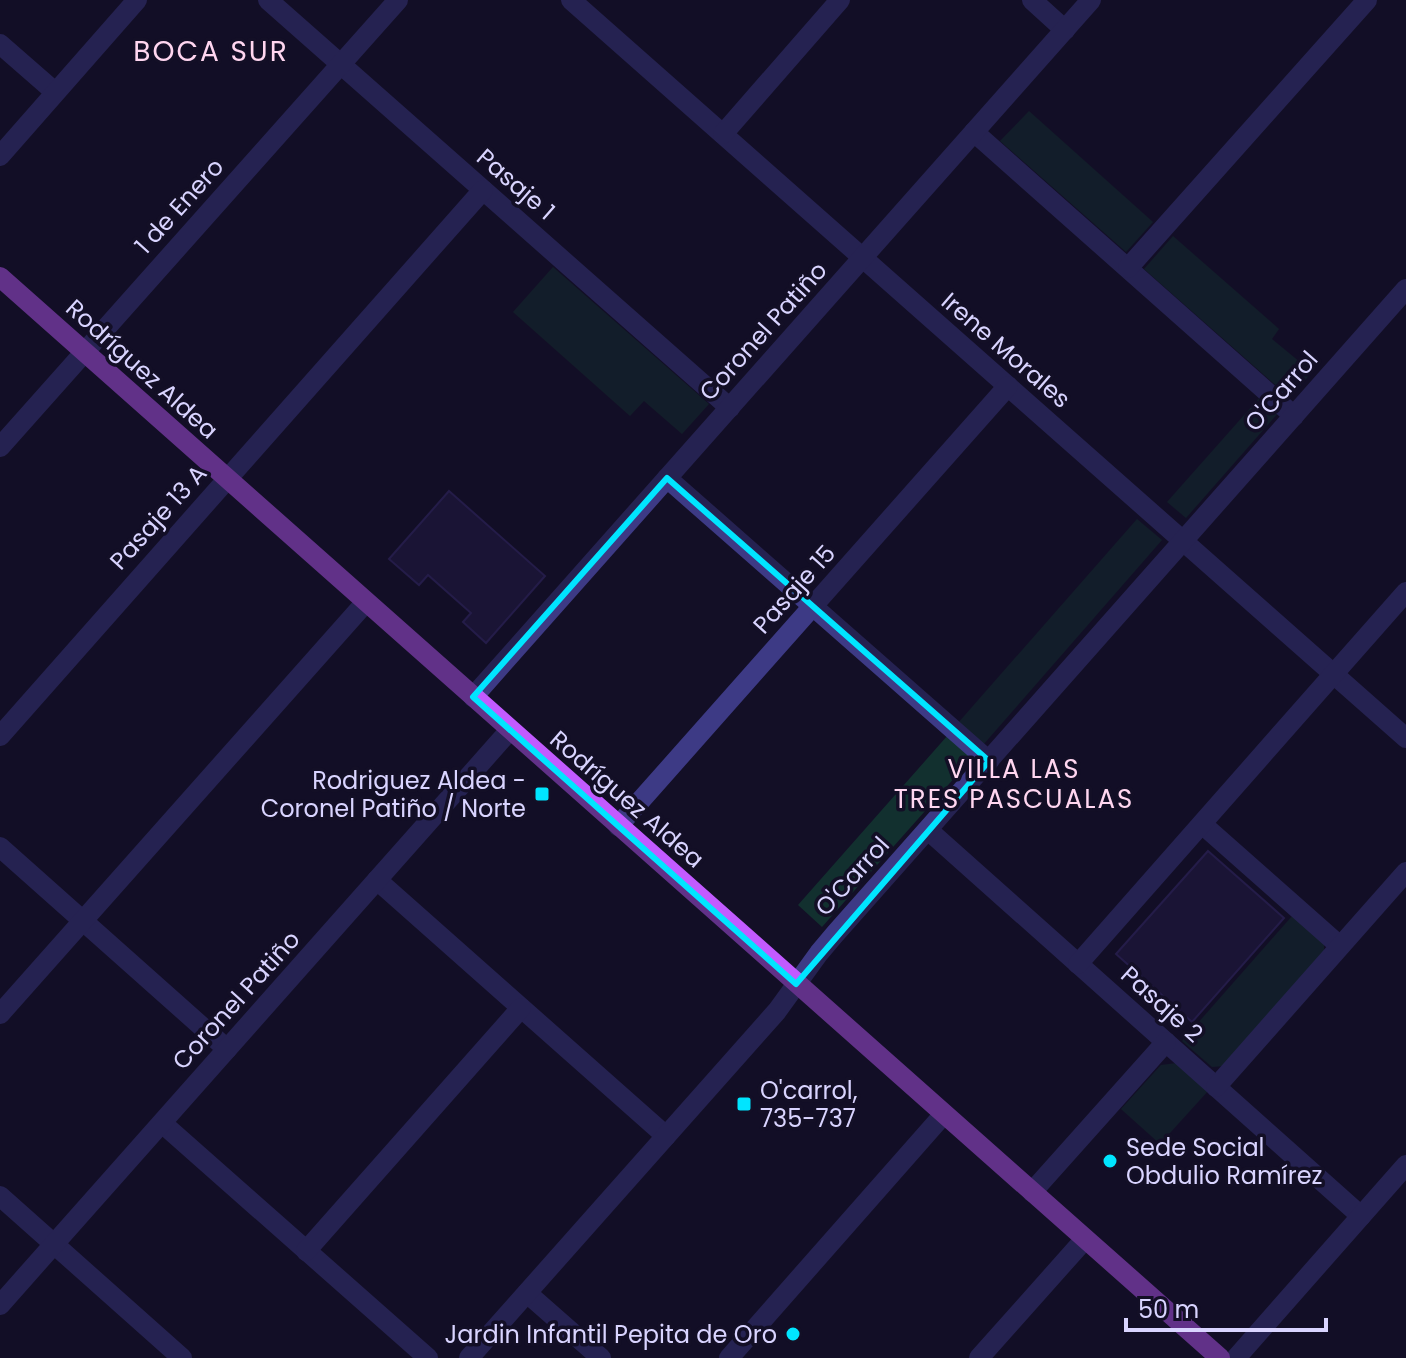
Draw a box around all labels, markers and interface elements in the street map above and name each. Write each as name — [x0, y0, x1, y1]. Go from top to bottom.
district label: BOCA SUR — [133, 32, 289, 71]
street label: Pasaje 1 — [470, 141, 562, 227]
street label: 1 de Enero — [127, 151, 231, 261]
street label: Coronel Patiño — [692, 254, 834, 408]
street label: Irene Morales — [934, 285, 1078, 415]
street label: Rodríguez Aldea — [59, 292, 225, 446]
street label: O'Carrol — [1237, 344, 1325, 438]
street label: Pasaje 13 A — [102, 457, 214, 577]
street label: Pasaje 15 — [745, 538, 843, 640]
street label: Rodríguez Aldea — [543, 723, 711, 875]
district label: VILLA LAS TRES PASCUALAS — [894, 751, 1134, 817]
place label: Rodriguez Aldea - Coronel Patiño / Norte — [261, 764, 526, 825]
marker: Rodriguez Aldea - Coronel Patiño / Norte — [533, 785, 551, 803]
street label: O'Carrol — [807, 829, 897, 923]
street label: Coronel Patiño — [165, 923, 307, 1077]
street label: Pasaje 2 — [1114, 958, 1210, 1050]
place label: O'carrol, 735-737 — [760, 1074, 858, 1135]
marker: O'carrol, 735-737 — [735, 1095, 753, 1113]
place label: Sede Social Obdulio Ramírez — [1126, 1131, 1322, 1192]
marker: Sede Social Obdulio Ramírez — [1101, 1152, 1119, 1170]
scale bar — [1126, 1282, 1326, 1332]
text: 50 m — [1138, 1293, 1199, 1326]
place label: Jardin Infantil Pepita de Oro — [445, 1318, 777, 1351]
marker: Jardin Infantil Pepita de Oro — [784, 1325, 802, 1343]

